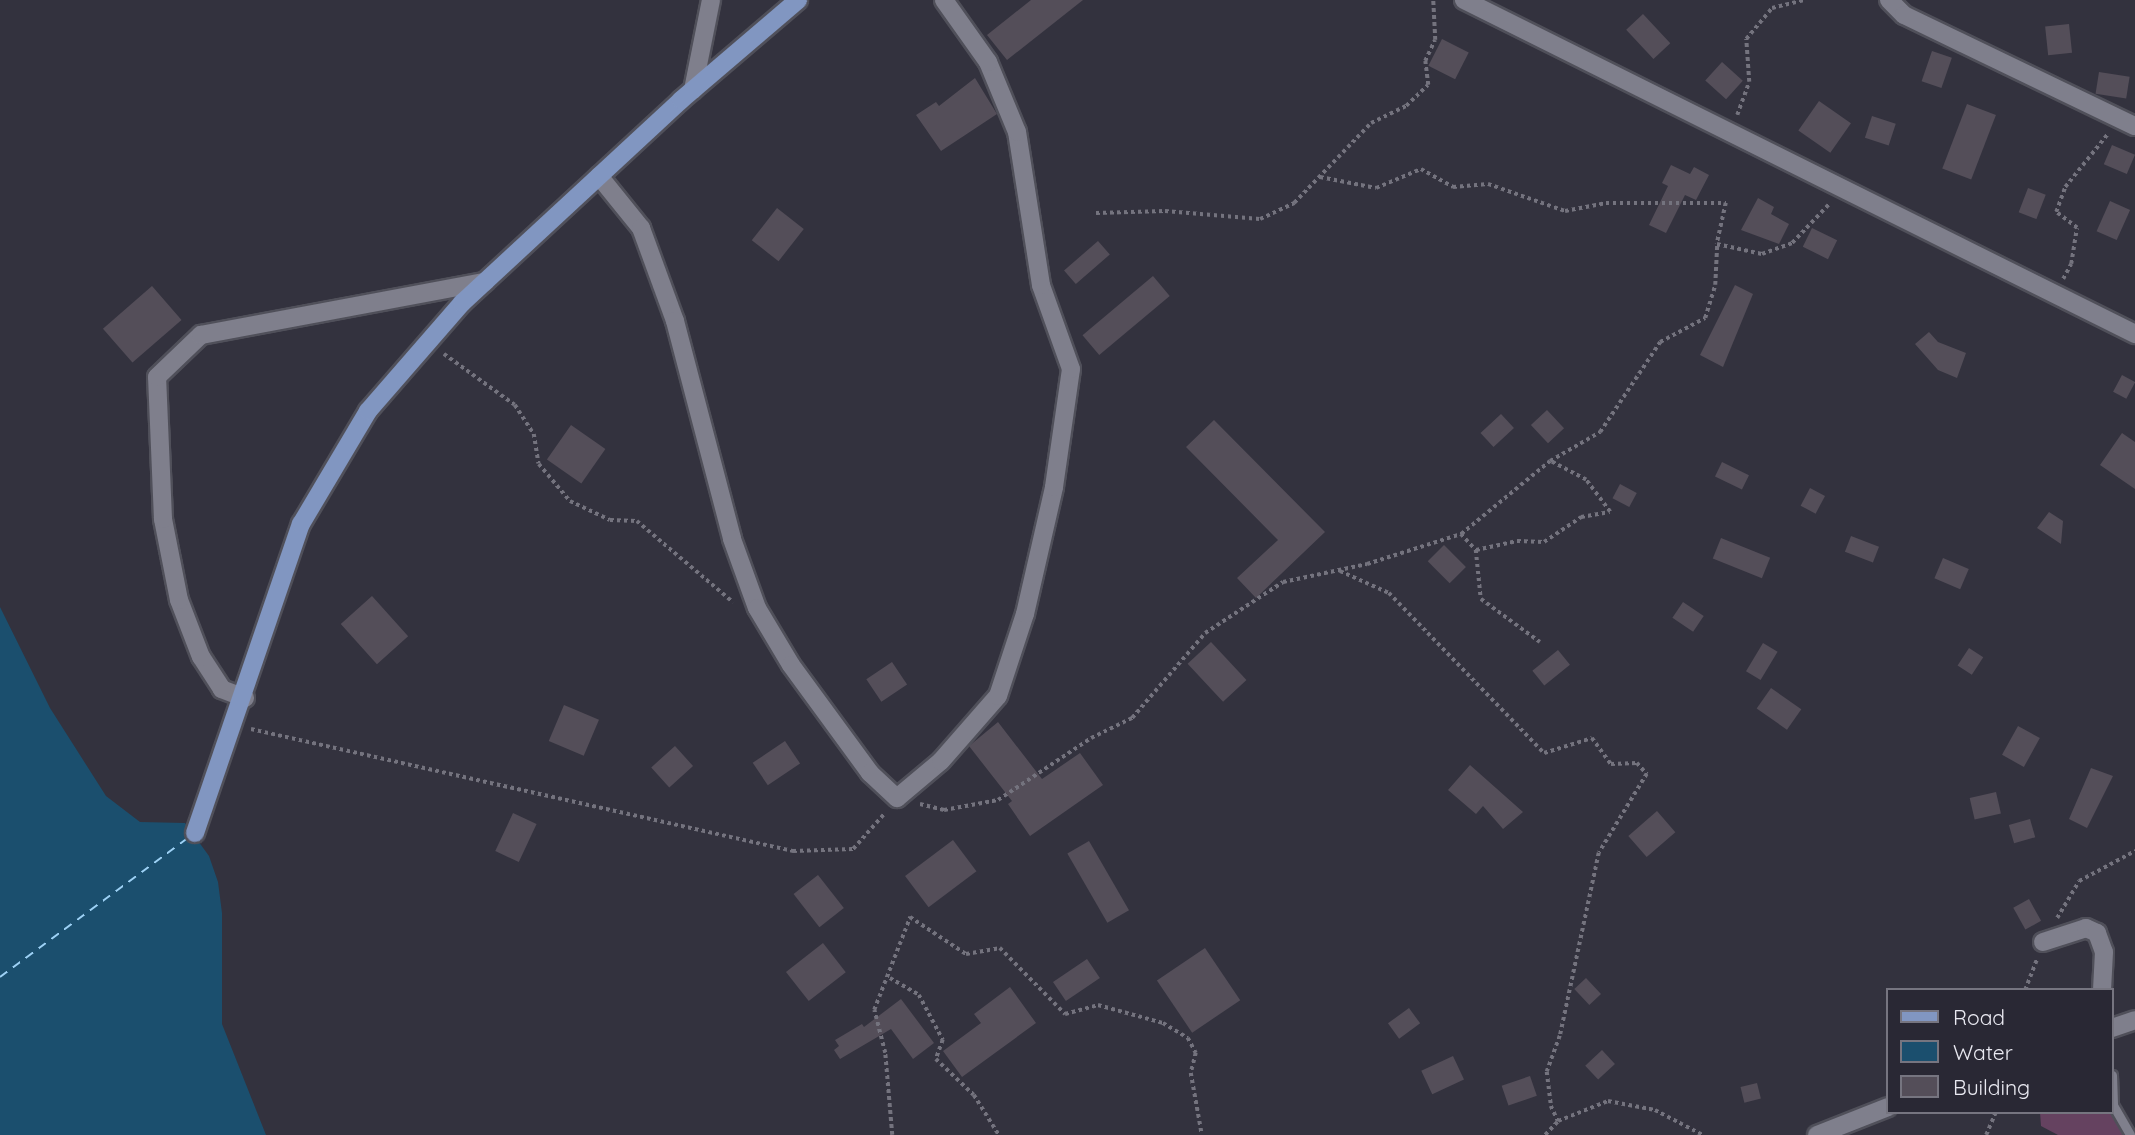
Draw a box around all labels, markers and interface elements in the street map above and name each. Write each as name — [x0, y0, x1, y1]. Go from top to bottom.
legend — [1886, 988, 2114, 1114]
text: Road — [1953, 1004, 2005, 1030]
text: Water — [1953, 1039, 2013, 1065]
text: Building — [1953, 1074, 2030, 1100]

